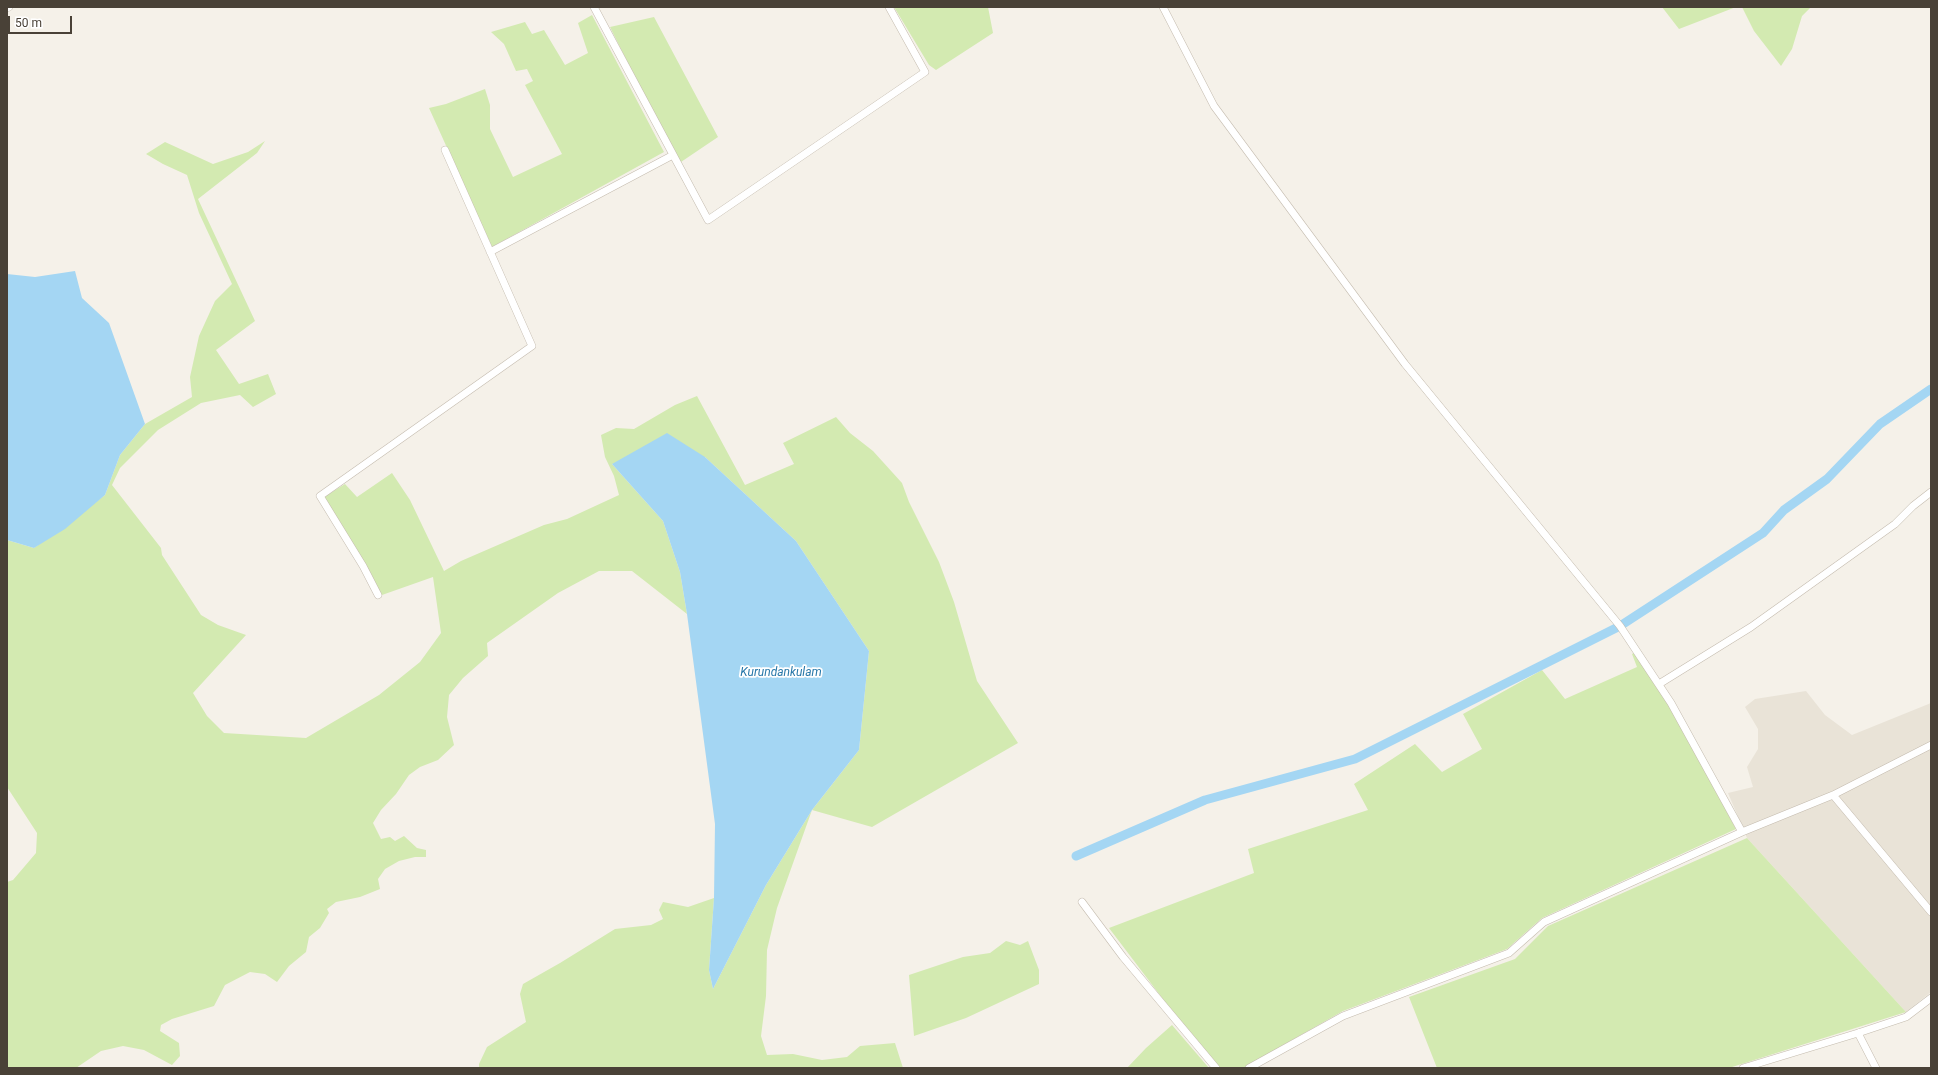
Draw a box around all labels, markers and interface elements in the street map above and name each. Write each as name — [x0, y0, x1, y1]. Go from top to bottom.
scale bar — [10, 8, 74, 34]
text: 50 m — [15, 16, 42, 30]
water label: Kurundankulam — [740, 666, 822, 680]

